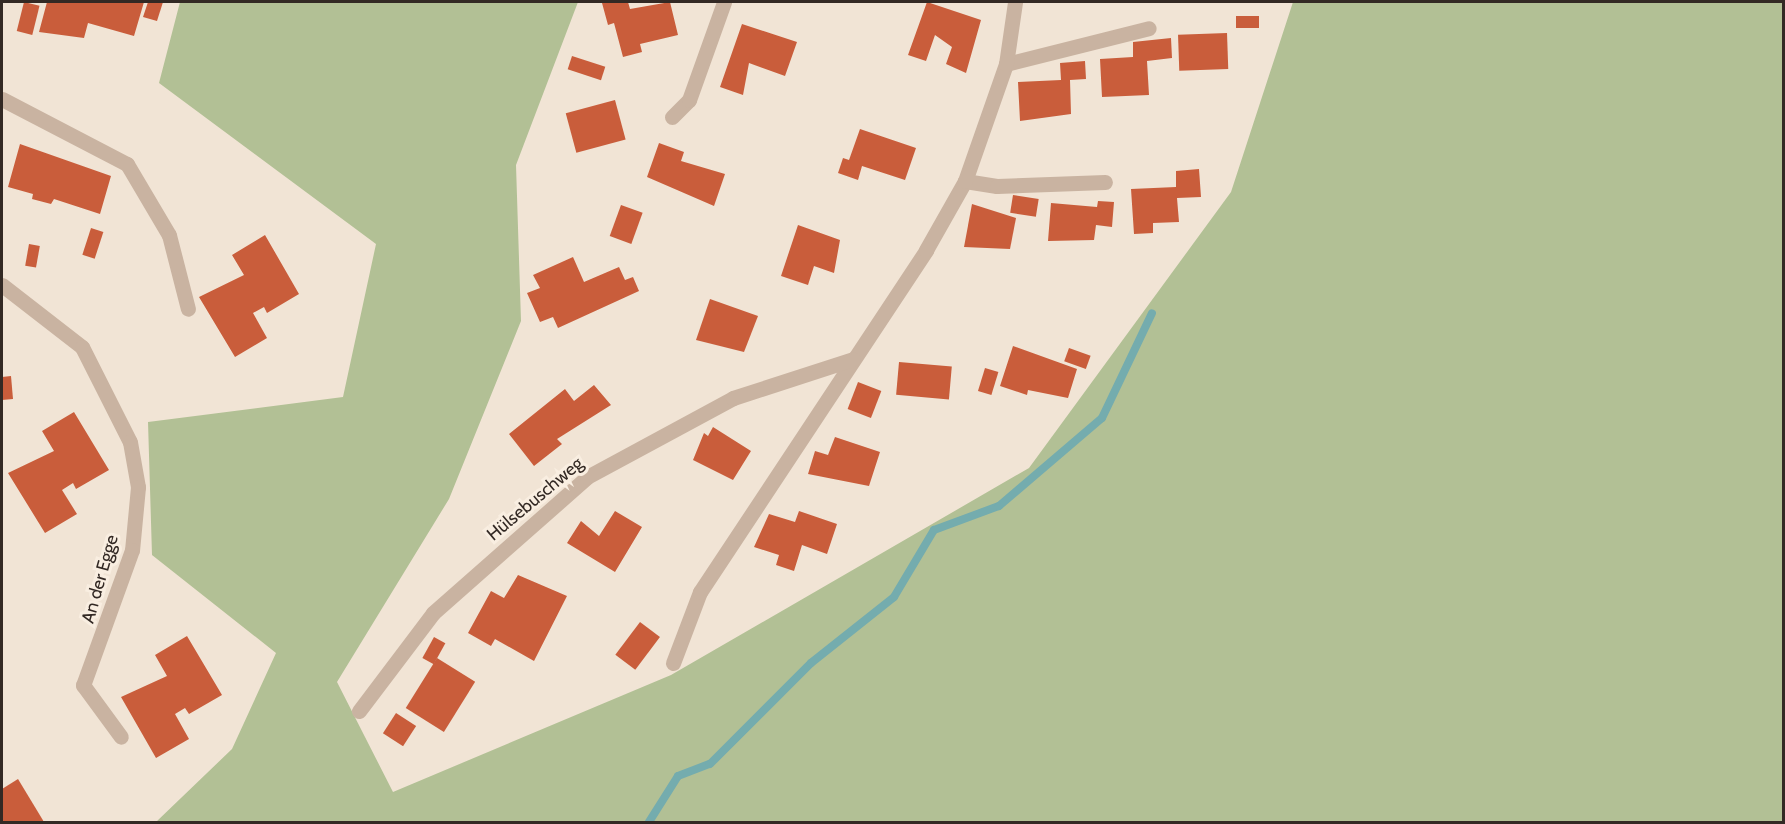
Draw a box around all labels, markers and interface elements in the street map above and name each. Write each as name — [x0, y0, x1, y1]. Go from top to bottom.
street label: Hülsebuschweg — [483, 453, 587, 545]
street label: An der Egge — [77, 532, 123, 626]

